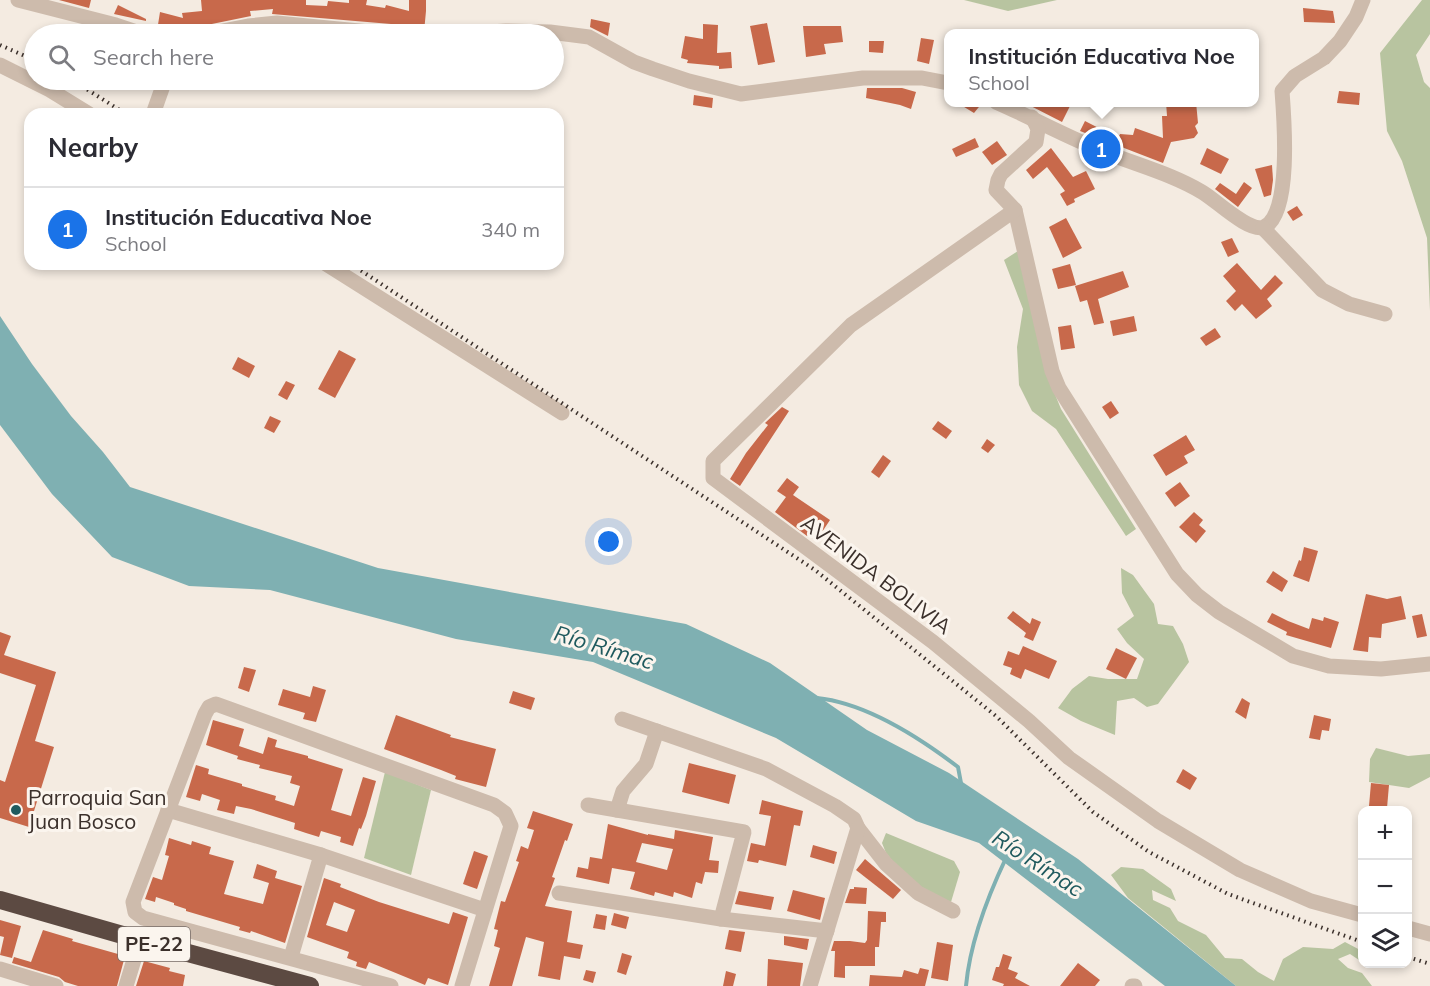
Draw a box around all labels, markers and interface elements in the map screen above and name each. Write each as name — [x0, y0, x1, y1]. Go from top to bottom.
search box — [24, 24, 564, 90]
popup — [944, 29, 1259, 107]
icon: search — [45, 41, 78, 74]
text: Institución Educativa Noe — [968, 42, 1235, 70]
text: Search here — [93, 43, 214, 71]
text: School — [968, 70, 1030, 95]
pin: 1 — [1082, 126, 1120, 172]
text: Nearby — [48, 131, 138, 164]
text: Institución Educativa Noe — [105, 203, 372, 231]
text: 1 — [62, 217, 74, 242]
text: 340 m — [481, 217, 540, 242]
text: School — [105, 231, 167, 256]
street label: AVENIDA BOLIVIA — [796, 509, 957, 640]
your location — [594, 527, 623, 556]
water label: Río Rímac — [551, 619, 657, 675]
place label: Parroquia San Juan Bosco — [28, 784, 167, 834]
marker: Parroquia San Juan Bosco — [9, 803, 23, 817]
map controls — [1358, 806, 1412, 968]
button: + — [1358, 806, 1412, 860]
water label: Río Rímac — [987, 823, 1089, 903]
button: − — [1358, 860, 1412, 914]
button: layers — [1358, 914, 1412, 968]
road number: PE-22 — [118, 927, 190, 961]

